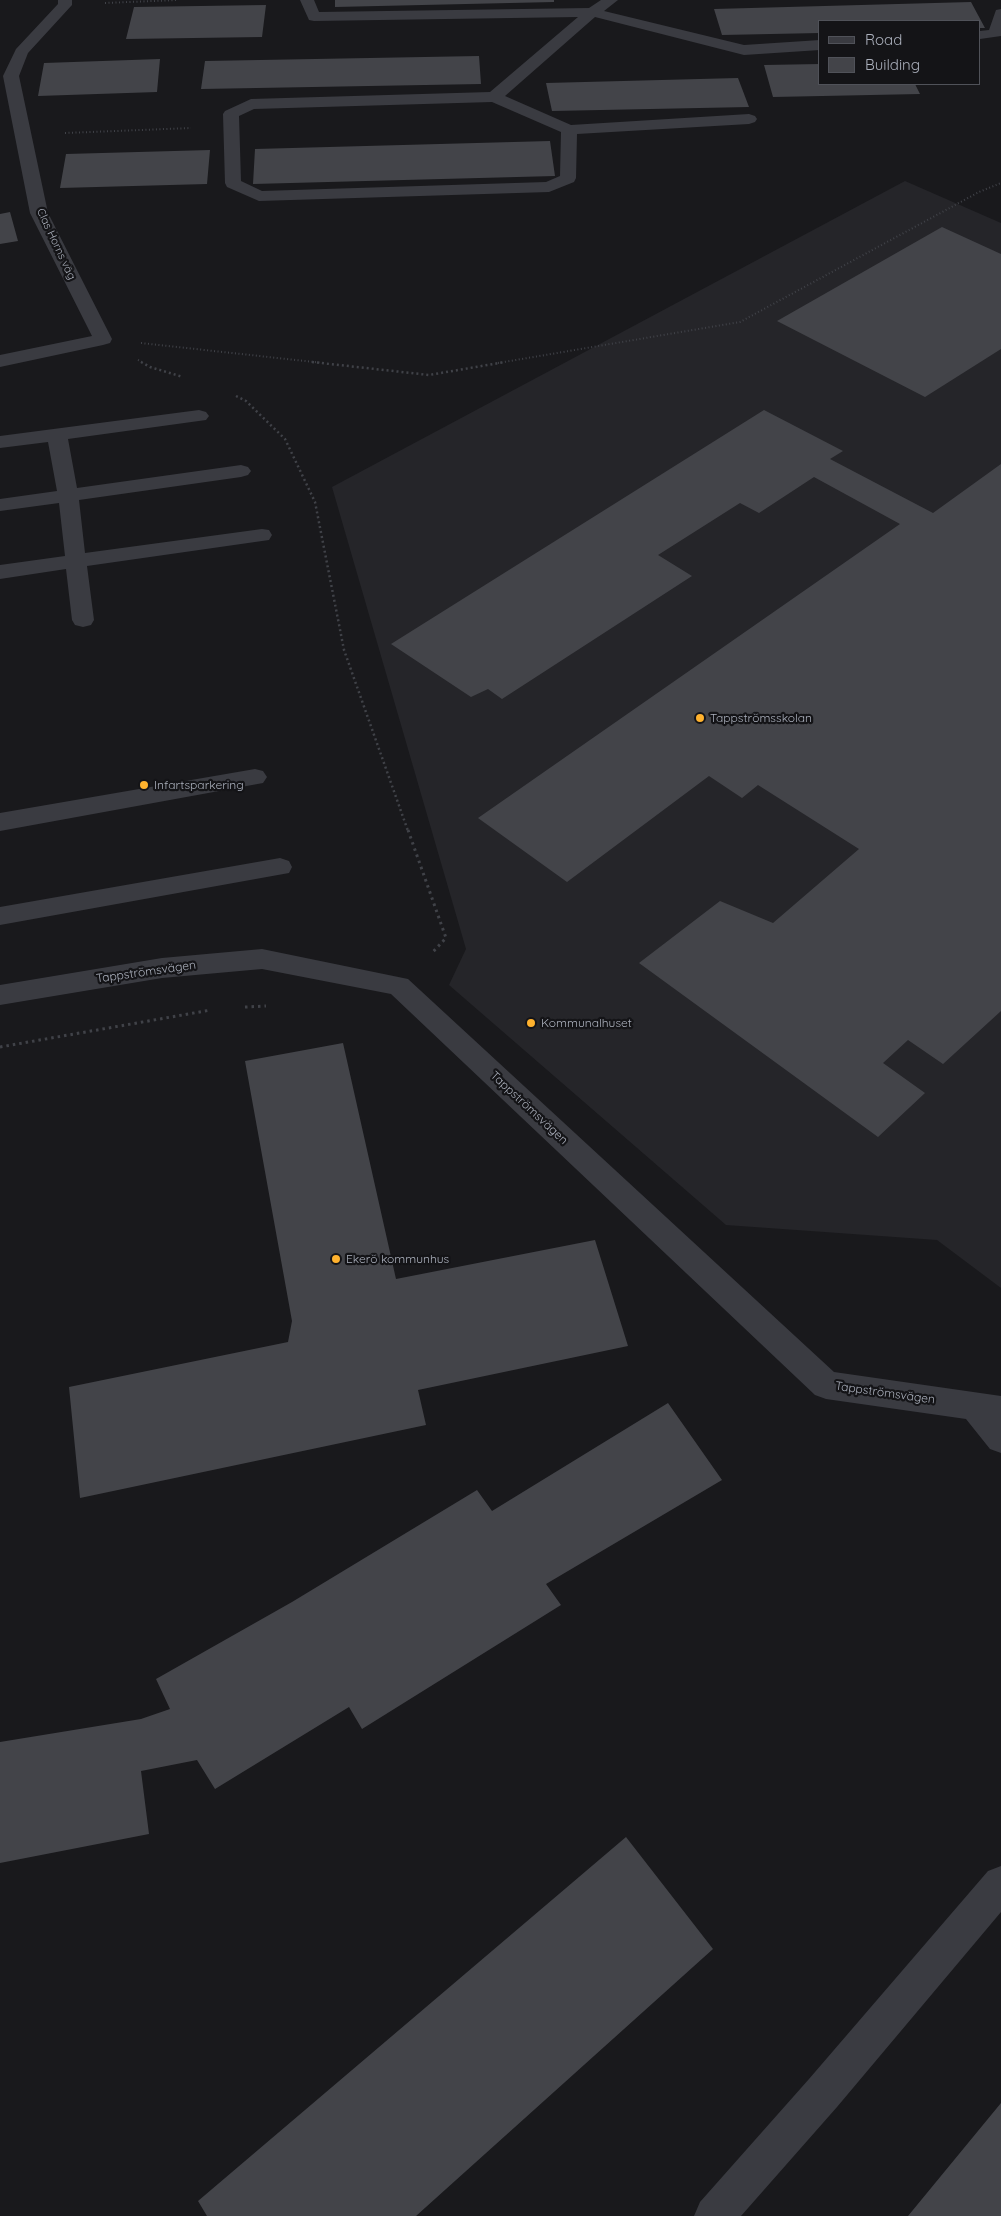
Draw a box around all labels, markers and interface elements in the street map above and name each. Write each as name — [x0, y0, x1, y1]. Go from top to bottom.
legend — [818, 20, 981, 85]
text: Road — [865, 30, 902, 49]
text: Building — [865, 55, 920, 74]
street label: Clas Horns väg — [34, 206, 78, 282]
place label: Tappströmsskolan — [710, 711, 812, 725]
marker: Tappströmsskolan — [694, 712, 706, 724]
place label: Infartsparkering — [154, 778, 244, 792]
marker: Infartsparkering — [138, 779, 150, 791]
street label: Tappströmsvägen — [95, 958, 197, 986]
place label: Kommunalhuset — [541, 1016, 632, 1030]
marker: Kommunalhuset — [525, 1017, 537, 1029]
street label: Tappströmsvägen — [487, 1068, 571, 1148]
place label: Ekerö kommunhus — [346, 1252, 449, 1266]
marker: Ekerö kommunhus — [330, 1253, 342, 1265]
street label: Tappströmsvägen — [834, 1379, 936, 1407]

